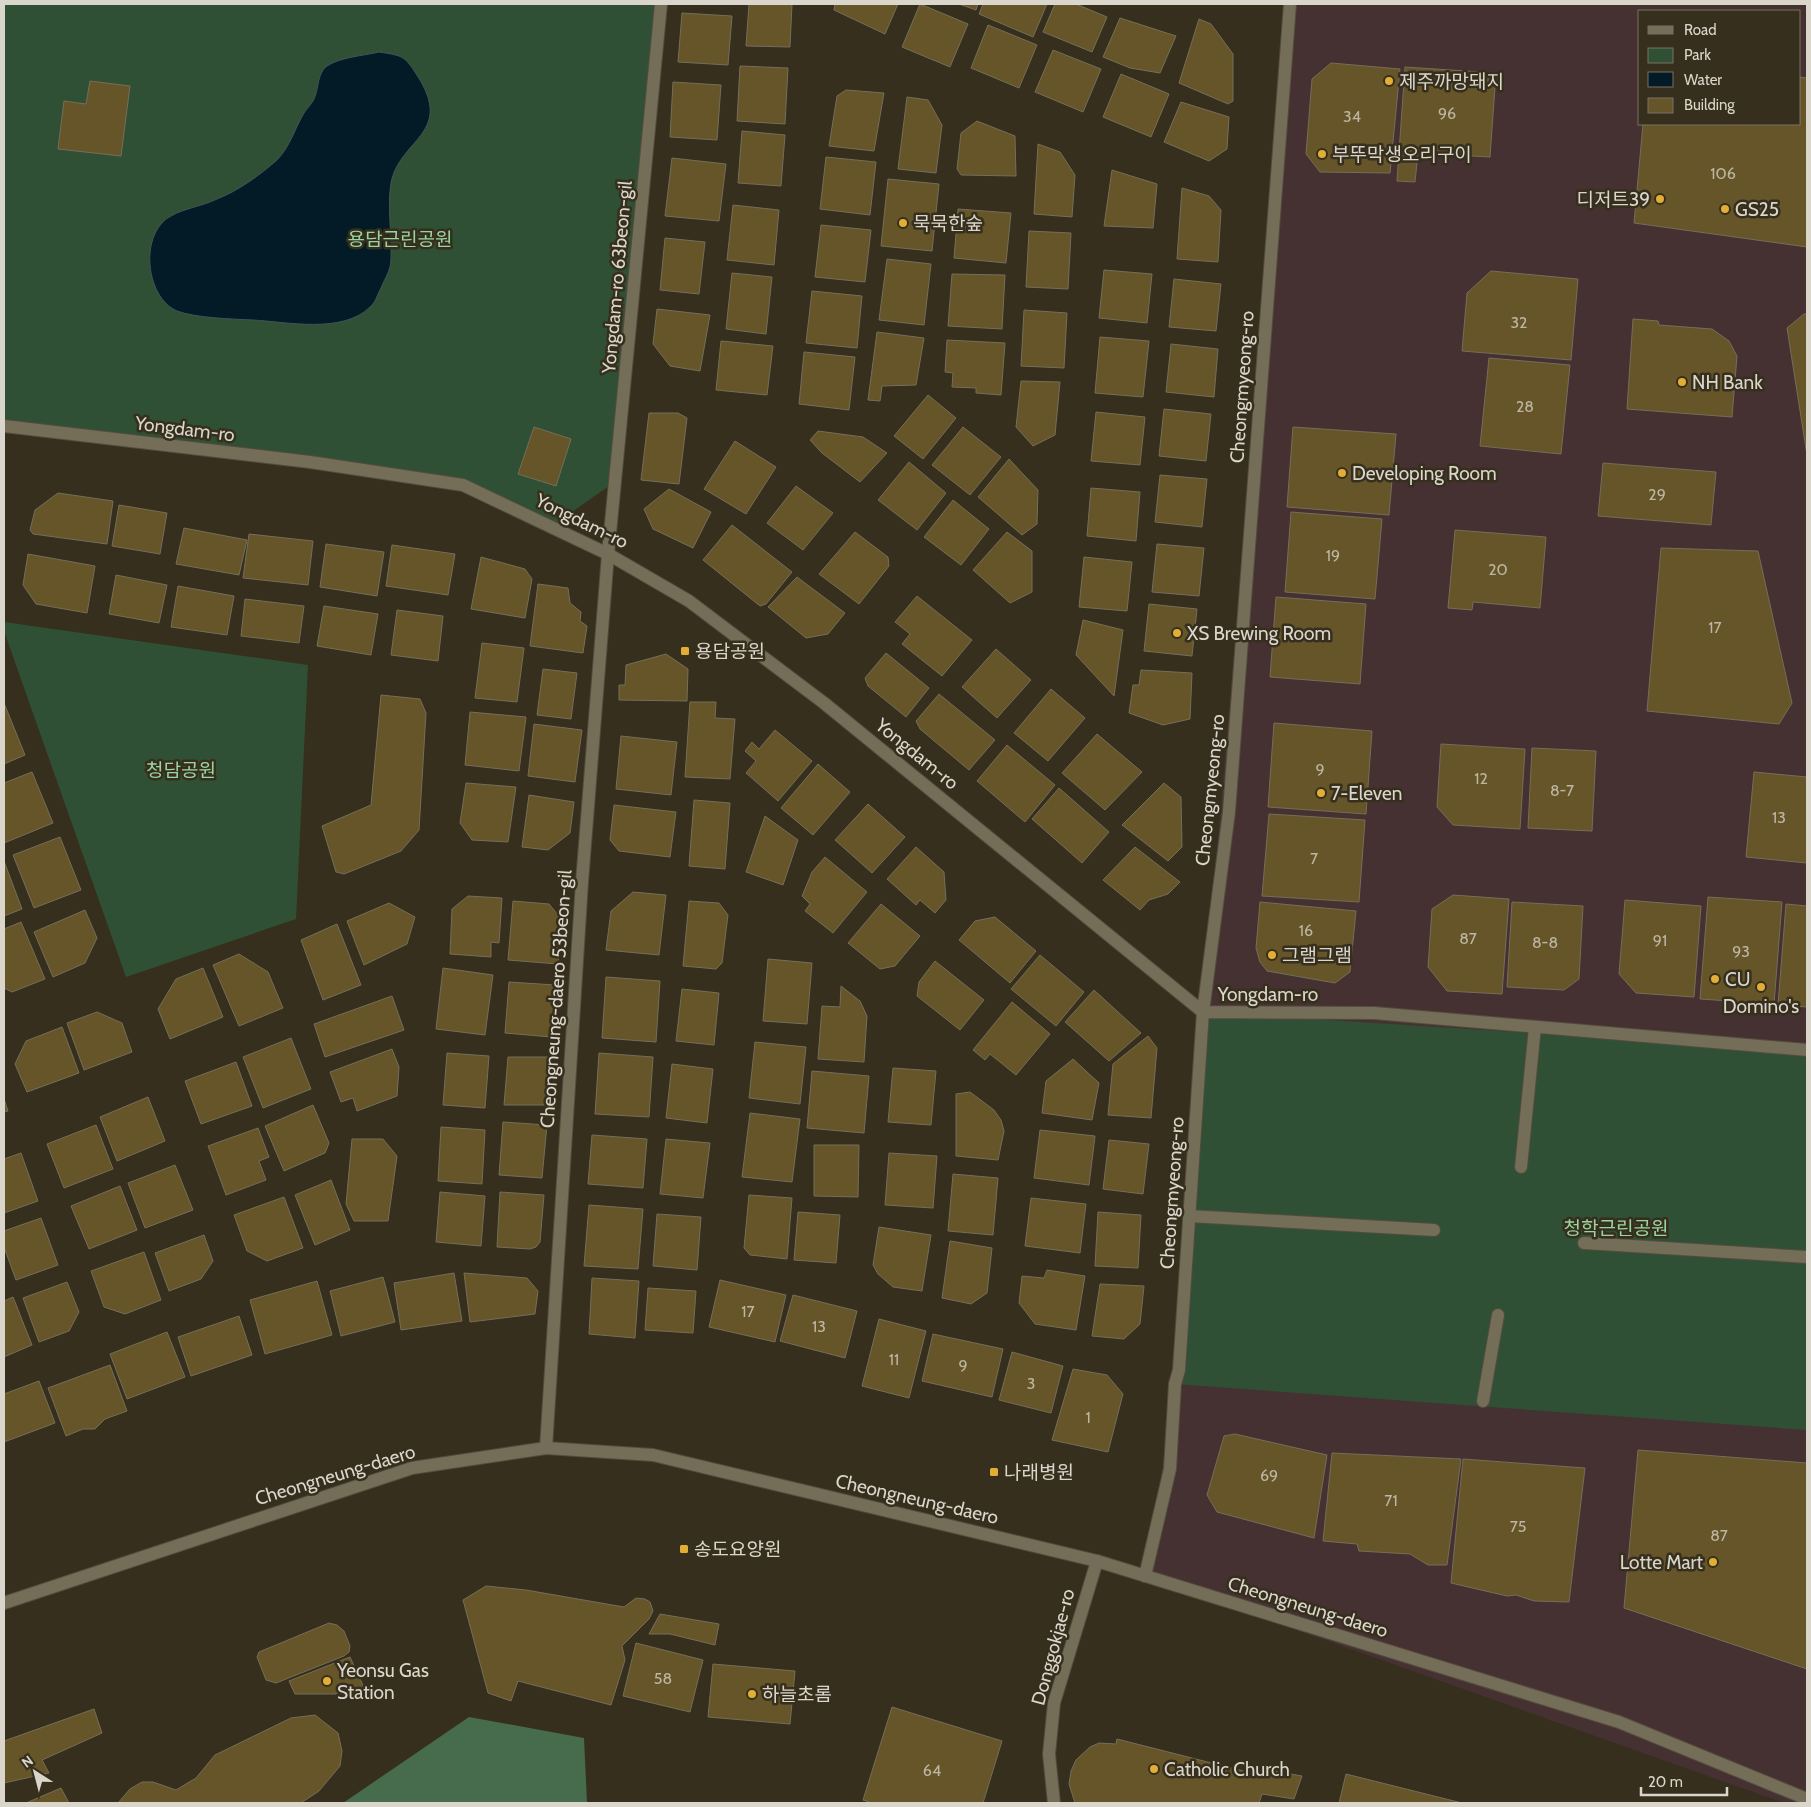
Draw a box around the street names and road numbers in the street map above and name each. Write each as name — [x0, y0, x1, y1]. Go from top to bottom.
street label: Yongdam-ro 63beon-gil — [597, 179, 637, 375]
street label: Cheongmyeong-ro — [1225, 310, 1259, 464]
street label: Yongdam-ro — [133, 411, 236, 447]
street label: Yongdam-ro — [531, 488, 632, 553]
street label: Yongdam-ro — [870, 713, 963, 794]
street label: Cheongmyeong-ro — [1191, 713, 1229, 867]
street label: Cheongneung-daero 53beon-gil — [535, 869, 577, 1129]
street label: Yongdam-ro — [1217, 983, 1318, 1006]
street label: Cheongmyeong-ro — [1155, 1116, 1189, 1270]
street label: Cheongneung-daero — [252, 1440, 418, 1510]
street label: Cheongneung-daero — [833, 1469, 1001, 1529]
street label: Cheongneung-daero — [1225, 1572, 1391, 1642]
street label: Donggokjae-ro — [1026, 1586, 1080, 1708]

